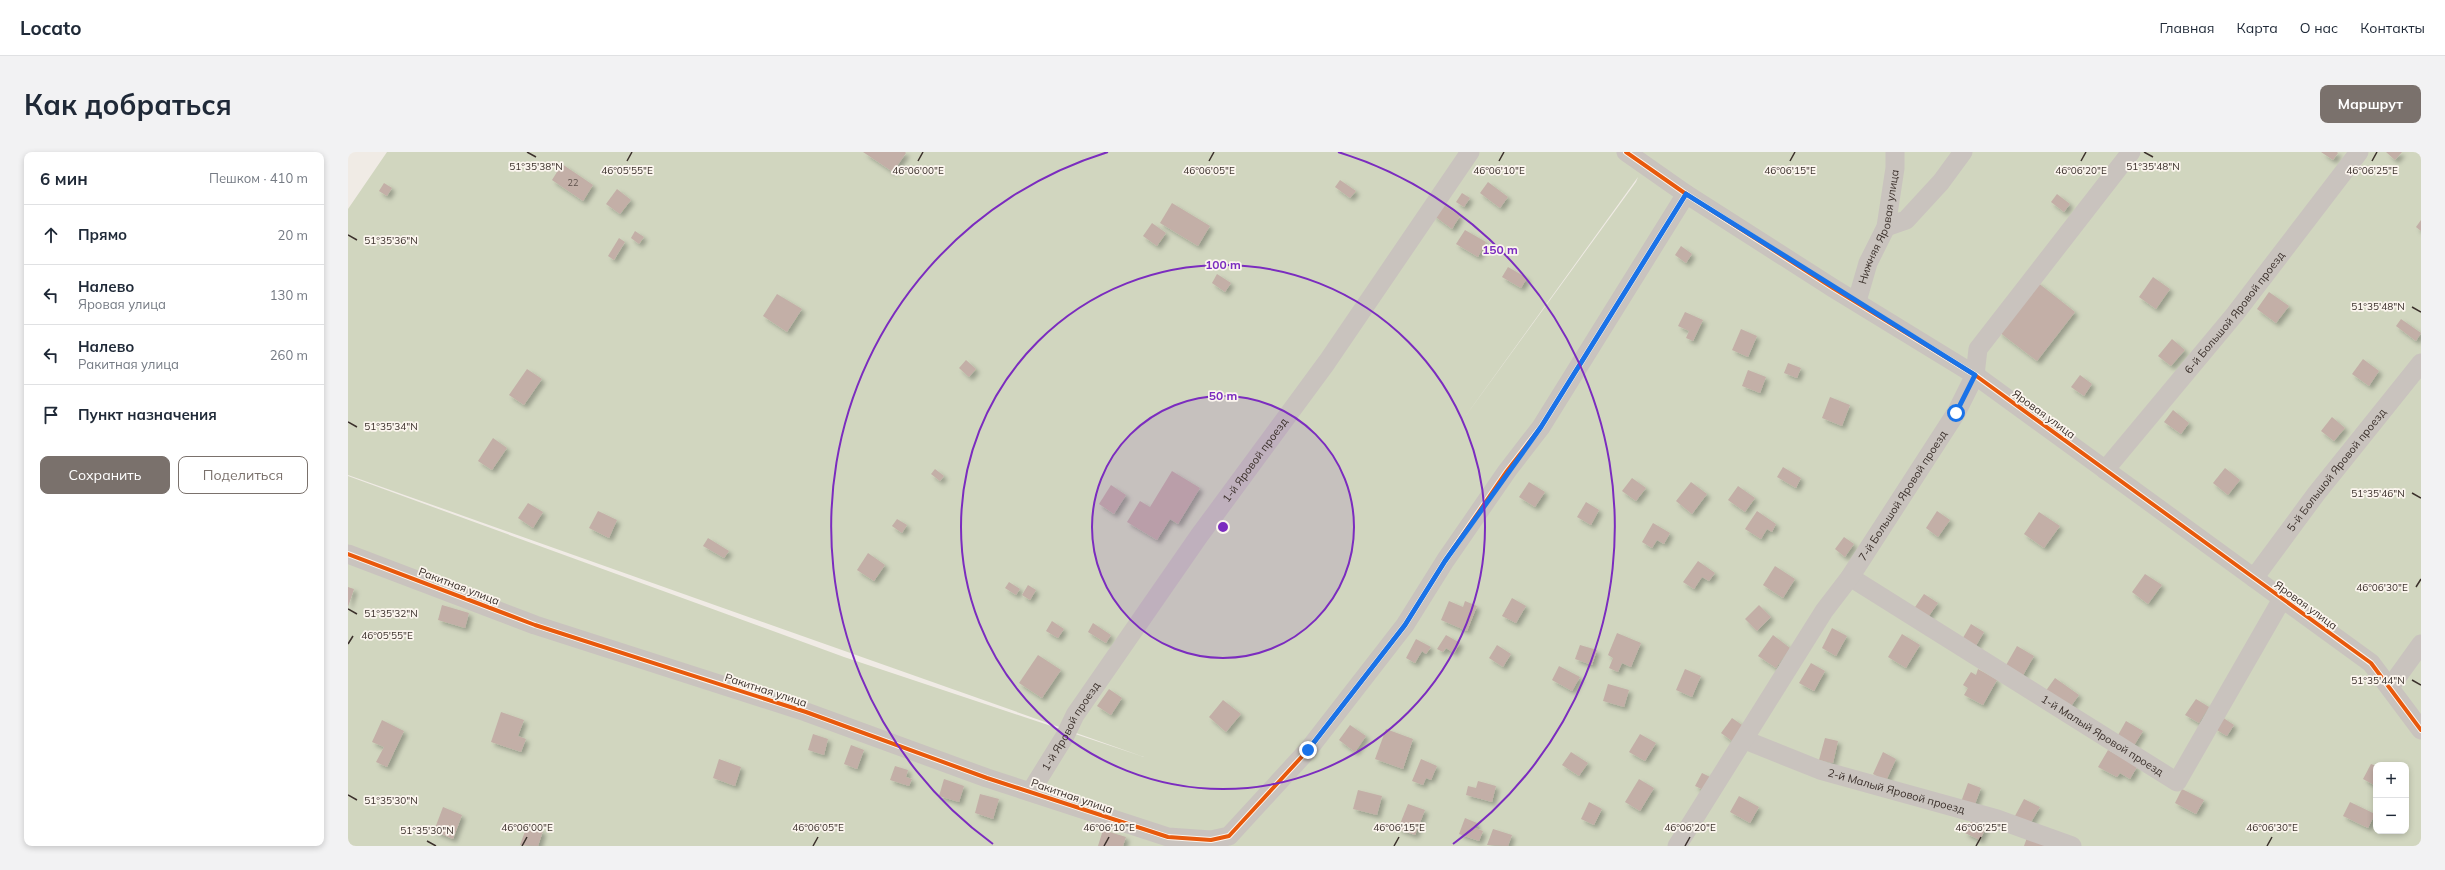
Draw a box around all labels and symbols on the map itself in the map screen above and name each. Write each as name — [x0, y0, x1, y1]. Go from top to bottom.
text: 51°35'38"N — [509, 160, 563, 173]
text: 51°35'48"N — [2126, 160, 2180, 173]
text: 46°05'55"E — [601, 164, 653, 177]
text: 46°06'00"E — [892, 164, 944, 177]
text: 46°06'05"E — [1183, 164, 1235, 177]
text: 46°06'10"E — [1473, 164, 1525, 177]
text: 46°06'15"E — [1764, 164, 1816, 177]
text: 46°06'20"E — [2055, 164, 2107, 177]
text: 46°06'25"E — [2346, 164, 2398, 177]
street label: Нижняя Яровая улица — [1855, 168, 1902, 286]
house number: 22 — [568, 177, 578, 188]
text: 51°35'36"N — [364, 234, 418, 247]
text: 150 m — [1482, 242, 1518, 257]
street label: 6-й Большой Яровой проезд — [2181, 248, 2288, 376]
text: 100 m — [1205, 257, 1241, 272]
text: 51°35'48"N — [2351, 300, 2405, 313]
street label: Яровая улица — [2010, 386, 2078, 442]
text: 50 m — [1209, 388, 1237, 403]
route start — [1947, 404, 1965, 422]
street label: 5-й Большой Яровой проезд — [2284, 405, 2389, 534]
street label: 1-й Яровой проезд — [1219, 415, 1291, 505]
text: 51°35'34"N — [364, 420, 418, 433]
street label: 7-й Большой Яровой проезд — [1855, 427, 1950, 563]
text: 51°35'46"N — [2351, 487, 2405, 500]
centre of rings — [1216, 520, 1230, 534]
street label: Ракитная улица — [417, 564, 501, 608]
street label: Яровая улица — [2272, 577, 2340, 633]
text: 46°06'30"E — [2356, 581, 2408, 594]
text: 51°35'32"N — [364, 607, 418, 620]
text: 46°05'55"E — [361, 629, 413, 642]
street label: Ракитная улица — [723, 670, 809, 710]
text: 51°35'44"N — [2351, 674, 2405, 687]
street label: 1-й Яровой проезд — [1038, 679, 1103, 773]
street label: 1-й Малый Яровой проезд — [2039, 692, 2167, 779]
route end — [1299, 741, 1317, 759]
street label: 2-й Малый Яровой проезд — [1826, 765, 1967, 817]
street label: Ракитная улица — [1029, 775, 1115, 817]
text: 51°35'30"N — [364, 794, 418, 807]
text: 46°06'00"E — [501, 821, 553, 834]
text: 46°06'05"E — [792, 821, 844, 834]
text: 46°06'10"E — [1083, 821, 1135, 834]
text: 46°06'15"E — [1373, 821, 1425, 834]
text: 46°06'20"E — [1664, 821, 1716, 834]
text: 46°06'25"E — [1955, 821, 2007, 834]
text: 46°06'30"E — [2246, 821, 2298, 834]
text: 51°35'30"N — [400, 824, 454, 837]

